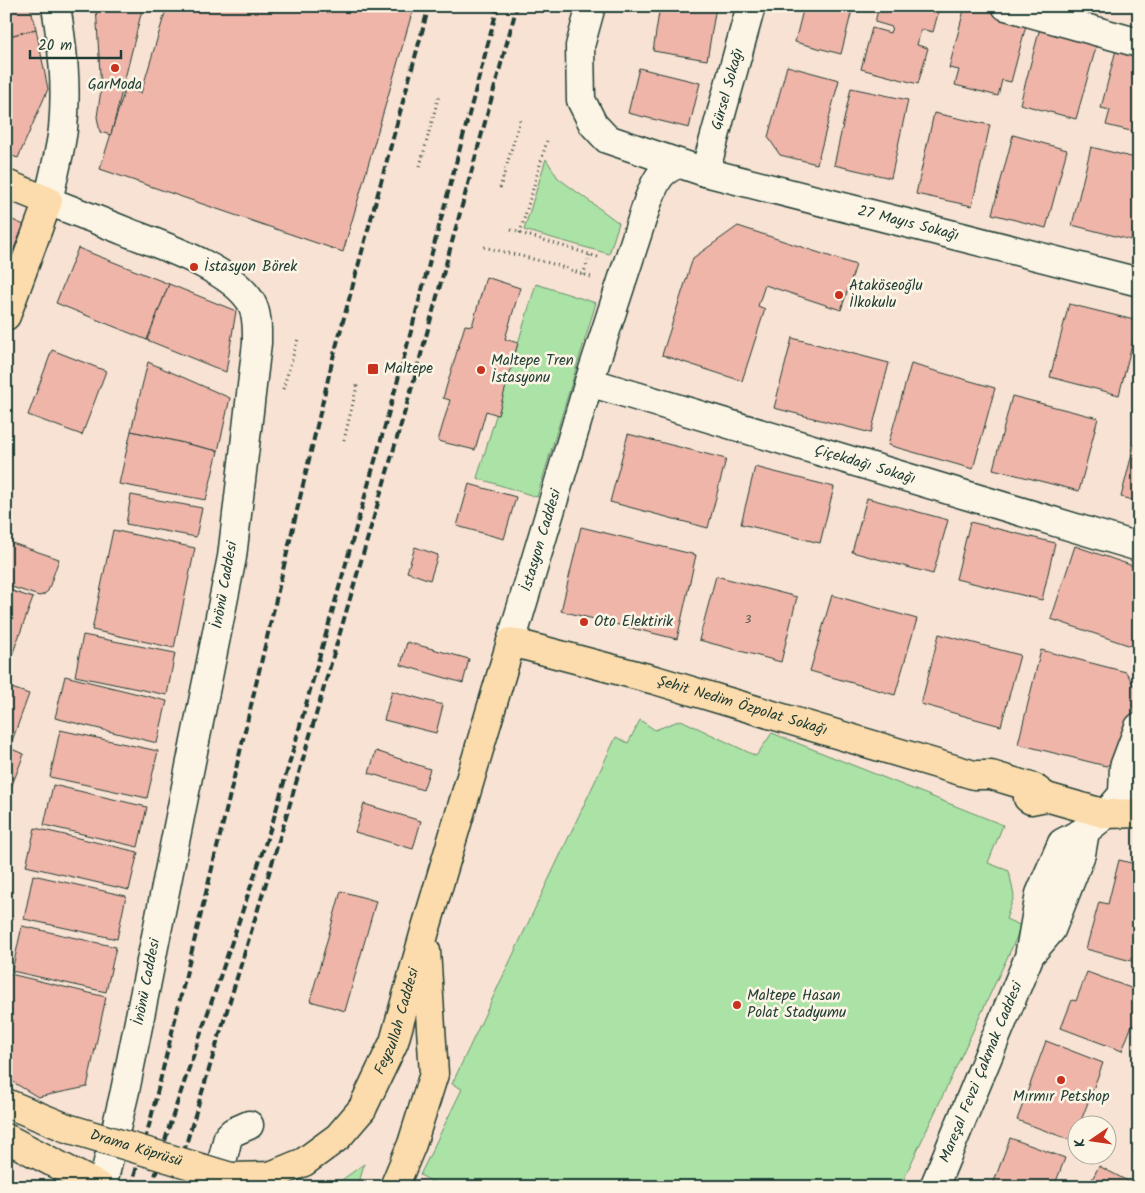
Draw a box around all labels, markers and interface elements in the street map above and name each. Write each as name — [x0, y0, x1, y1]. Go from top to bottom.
scale bar — [30, 28, 121, 60]
text: 20 m — [38, 34, 72, 58]
street label: Gürsel Sokağı — [705, 45, 751, 133]
marker: GarModa — [109, 62, 121, 74]
place label: GarModa — [88, 73, 142, 97]
street label: 27 Mayıs Sokağı — [855, 199, 962, 248]
place label: İstasyon Börek — [204, 255, 298, 279]
marker: İstasyon Börek — [188, 261, 200, 273]
place label: Ataköseoğlu İlkokulu — [849, 274, 923, 315]
marker: Ataköseoğlu İlkokulu — [833, 289, 845, 301]
place label: Maltepe Tren İstasyonu — [491, 349, 574, 390]
place label: Maltepe — [384, 357, 433, 381]
marker: Maltepe — [366, 362, 380, 376]
marker: Maltepe Tren İstasyonu — [475, 364, 487, 376]
street label: Çiçekdağı Sokağı — [811, 438, 918, 491]
street label: İstasyon Caddesi — [515, 485, 569, 595]
street label: İnönü Caddesi — [206, 538, 245, 631]
place label: Oto Elektirik — [594, 610, 674, 634]
house number: 3 — [745, 610, 752, 629]
marker: Oto Elektirik — [578, 616, 590, 628]
street label: Şehit Nedim Özpolat Sokağı — [654, 669, 830, 743]
street label: İnönü Caddesi — [127, 935, 167, 1028]
street label: Feyzullah Caddesi — [368, 964, 427, 1079]
street label: Mareşal Fevzi Çakmak Caddesi — [933, 977, 1030, 1167]
place label: Maltepe Hasan Polat Stadyumu — [747, 984, 846, 1025]
marker: Maltepe Hasan Polat Stadyumu — [731, 999, 743, 1011]
marker: Mırmır Petshop — [1055, 1074, 1067, 1086]
place label: Mırmır Petshop — [1013, 1085, 1109, 1109]
north arrow — [1068, 1116, 1118, 1166]
street label: Drama Köprüsü — [87, 1123, 185, 1174]
text: K — [1069, 1136, 1092, 1149]

